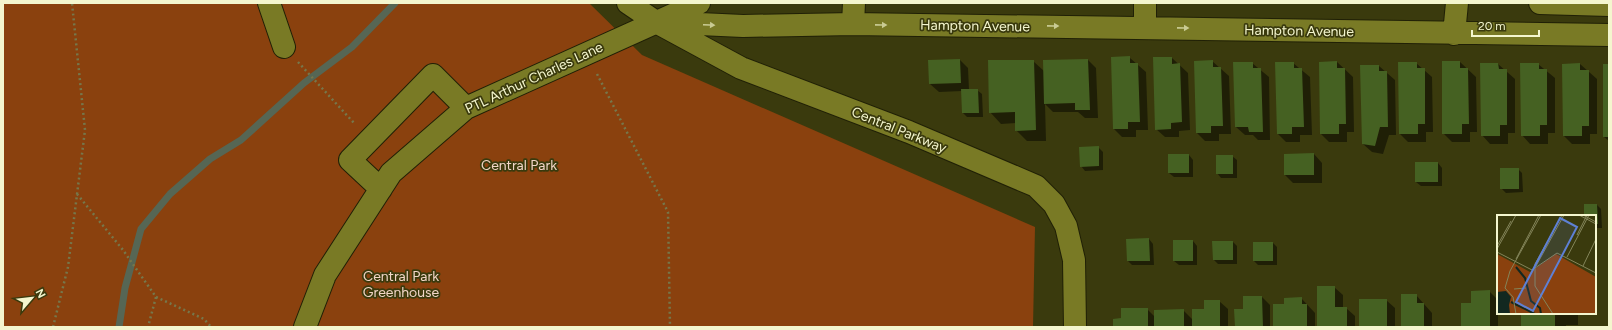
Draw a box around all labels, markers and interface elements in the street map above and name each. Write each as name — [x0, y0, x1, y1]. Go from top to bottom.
scale bar — [1472, 12, 1539, 38]
street label: Hampton Avenue — [920, 17, 1030, 35]
text: 20 m — [1478, 19, 1506, 33]
one-way arrow — [703, 21, 715, 28]
one-way arrow — [875, 21, 887, 28]
street label: Hampton Avenue — [1244, 22, 1354, 40]
one-way arrow — [1047, 23, 1060, 29]
one-way arrow — [1177, 25, 1190, 31]
street label: PTL Arthur Charles Lane — [462, 38, 606, 117]
street label: Central Parkway — [849, 103, 950, 157]
park label: Central Park — [481, 157, 557, 174]
inset map — [1497, 215, 1596, 314]
park label: Central Park Greenhouse — [363, 268, 440, 301]
north arrow — [12, 278, 52, 318]
text: N — [33, 287, 48, 300]

